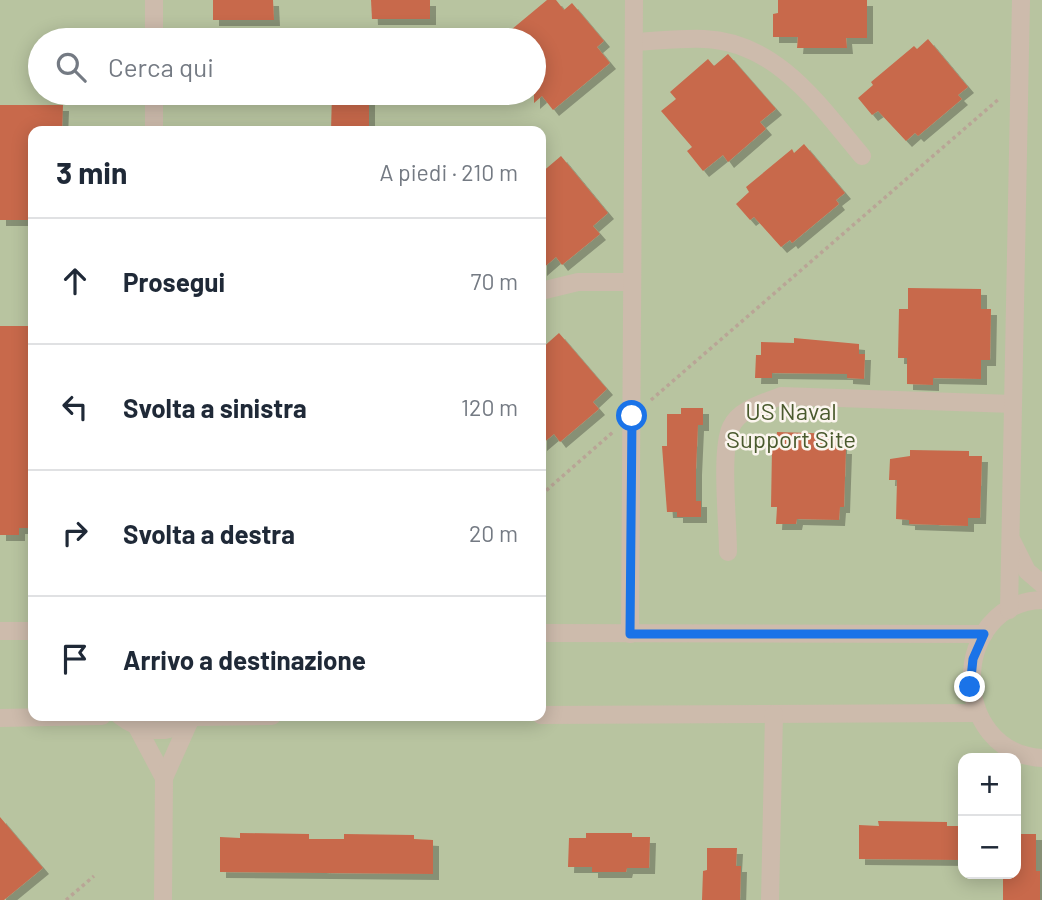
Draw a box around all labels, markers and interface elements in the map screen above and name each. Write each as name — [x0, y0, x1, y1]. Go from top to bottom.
search box — [28, 28, 546, 105]
icon: search — [52, 48, 90, 86]
text: Cerca qui — [108, 51, 214, 82]
text: 3 min — [56, 154, 127, 190]
text: A piedi · 210 m — [379, 158, 518, 186]
icon: ahead — [56, 262, 94, 300]
text: Prosegui — [123, 266, 225, 297]
text: 70 m — [471, 267, 518, 295]
icon: left — [56, 388, 94, 426]
text: Svolta a sinistra — [123, 392, 307, 423]
text: 120 m — [461, 393, 518, 421]
park label: US Naval Support Site — [726, 396, 856, 453]
route start — [616, 400, 647, 431]
icon: right — [56, 514, 94, 552]
text: Svolta a destra — [123, 518, 295, 549]
text: 20 m — [469, 519, 518, 547]
icon: arrive — [56, 640, 94, 678]
text: Arrivo a destinazione — [123, 644, 366, 675]
route end — [954, 671, 985, 702]
map controls — [958, 753, 1021, 879]
button: + — [958, 753, 1021, 816]
button: − — [958, 816, 1021, 879]

